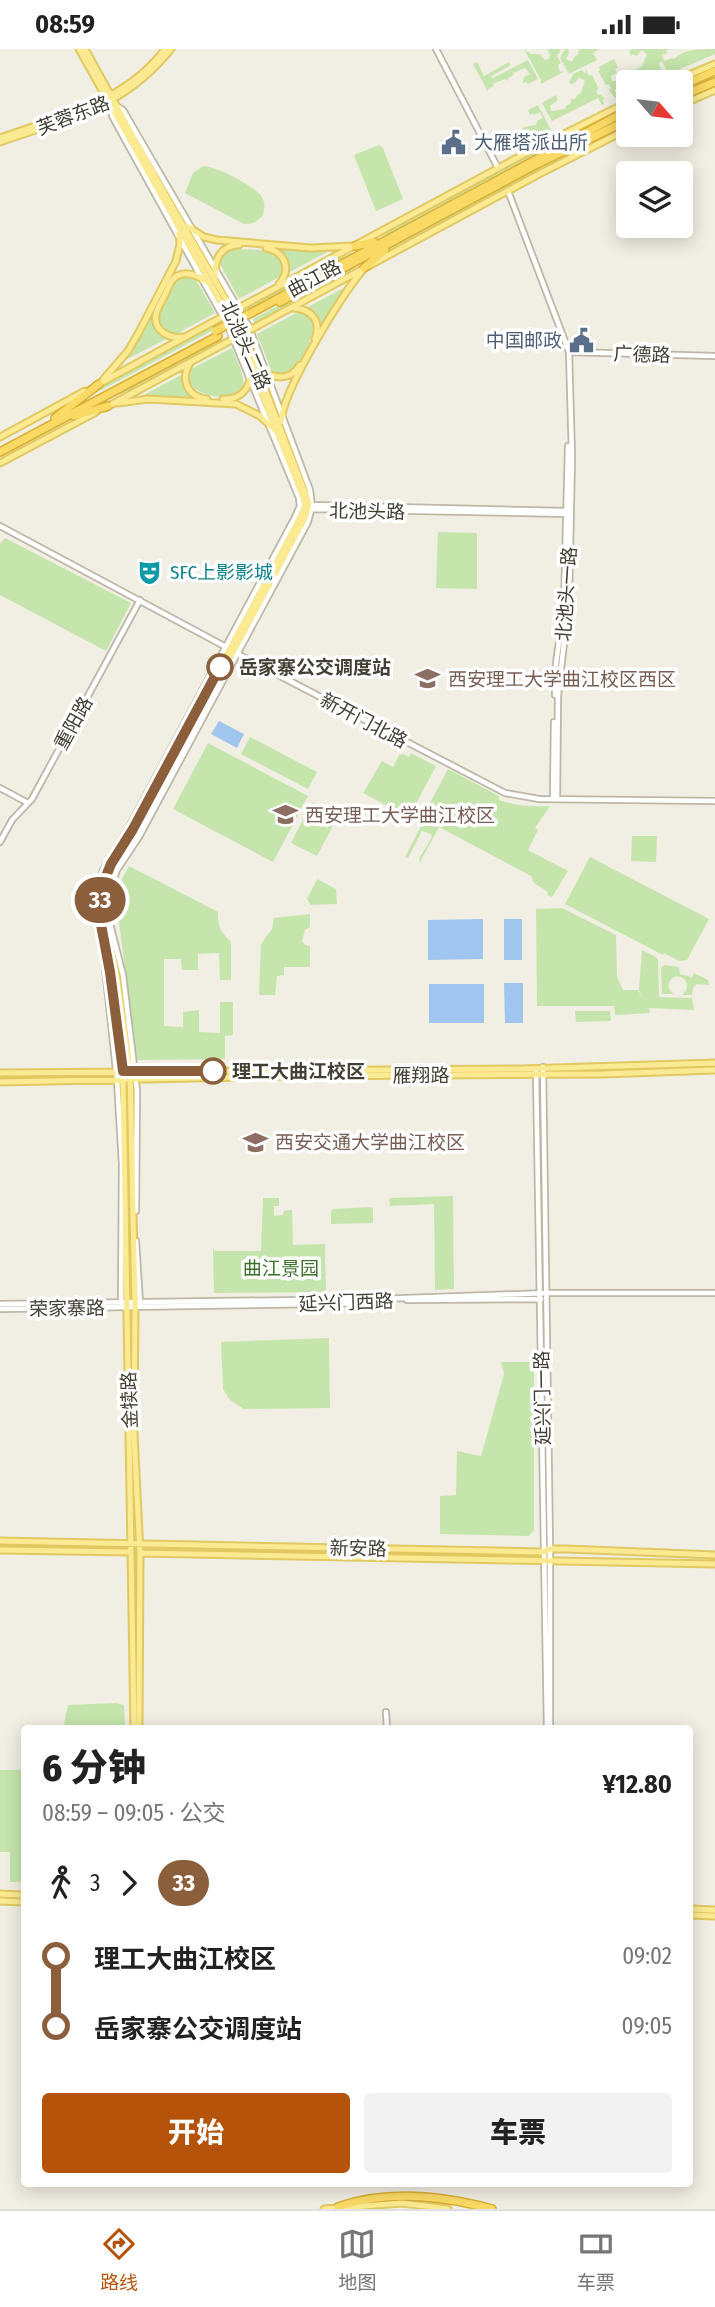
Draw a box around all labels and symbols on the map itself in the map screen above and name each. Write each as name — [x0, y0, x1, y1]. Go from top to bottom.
north arrow — [616, 70, 693, 147]
street label: 芙蓉东路 — [34, 91, 113, 140]
public building icon: 大雁塔派出所 — [440, 128, 468, 156]
place label: 大雁塔派出所 — [474, 131, 588, 154]
street label: 曲江路 — [284, 255, 345, 302]
street label: 北池头二路 — [216, 297, 275, 393]
public building icon: 中国邮政 — [568, 326, 596, 354]
place label: 中国邮政 — [486, 329, 562, 352]
street label: 广德路 — [613, 342, 671, 367]
street label: 北池头路 — [329, 499, 405, 524]
street label: 北池头一路 — [552, 546, 581, 642]
theatre icon: SFC上影影城 — [136, 558, 164, 586]
place label: SFC上影影城 — [170, 561, 273, 584]
marker: 岳家寨公交调度站 — [207, 654, 233, 680]
place label: 岳家寨公交调度站 — [239, 656, 391, 679]
school or university icon: 西安理工大学曲江校区西区 — [414, 665, 442, 693]
place label: 西安理工大学曲江校区西区 — [448, 668, 676, 691]
street label: 新开门北路 — [316, 688, 411, 753]
street label: 重阳路 — [50, 693, 97, 754]
school or university icon: 西安理工大学曲江校区 — [271, 801, 299, 829]
place label: 西安理工大学曲江校区 — [305, 804, 495, 827]
line badge: 33 — [68, 877, 132, 923]
marker: 理工大曲江校区 — [200, 1058, 226, 1084]
place label: 理工大曲江校区 — [232, 1060, 365, 1083]
street label: 雁翔路 — [392, 1064, 450, 1087]
school or university icon: 西安交通大学曲江校区 — [241, 1128, 269, 1156]
place label: 西安交通大学曲江校区 — [275, 1131, 465, 1154]
park label: 曲江景园 — [243, 1257, 319, 1280]
street label: 延兴门西路 — [298, 1289, 394, 1316]
street label: 荣家寨路 — [29, 1296, 105, 1321]
street label: 延兴门一路 — [530, 1350, 555, 1446]
street label: 金犊路 — [117, 1371, 142, 1429]
street label: 新安路 — [329, 1537, 387, 1560]

